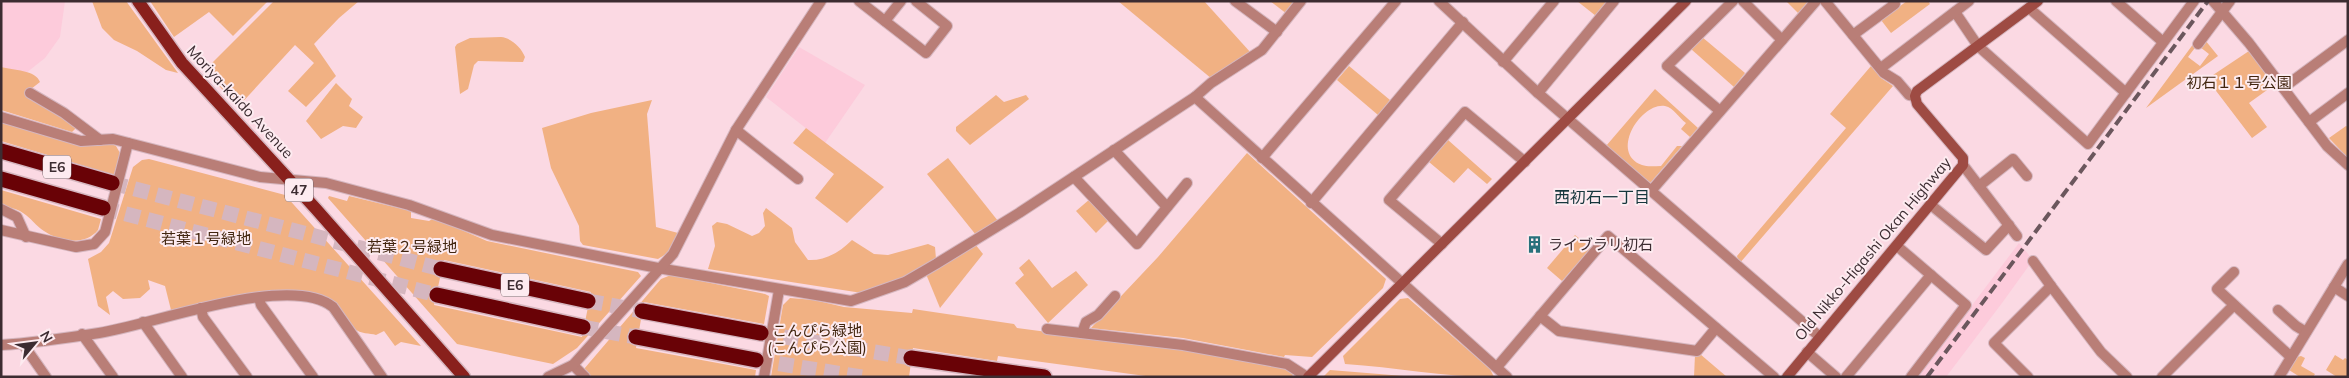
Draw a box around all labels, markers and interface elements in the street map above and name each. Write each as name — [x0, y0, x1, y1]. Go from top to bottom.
street label: Moriya-kaido Avenue — [183, 41, 298, 162]
park label: 初石１１号公園 — [2186, 73, 2292, 92]
street label: Old Nikko-Higashi Okan Highway — [1790, 153, 1955, 344]
road number: E6 — [43, 156, 71, 178]
road number: 47 — [285, 178, 313, 202]
district label: 西初石一丁目 — [1554, 187, 1650, 207]
park label: 若葉１号緑地 — [161, 229, 251, 248]
building icon: ライブラリ初石 — [1524, 235, 1544, 255]
place label: ライブラリ初石 — [1548, 235, 1653, 254]
park label: 若葉２号緑地 — [367, 237, 457, 256]
road number: E6 — [501, 274, 529, 296]
north arrow — [10, 318, 60, 368]
park label: こんぴら緑地 (こんぴら公園) — [767, 321, 867, 357]
text: N — [36, 328, 57, 346]

